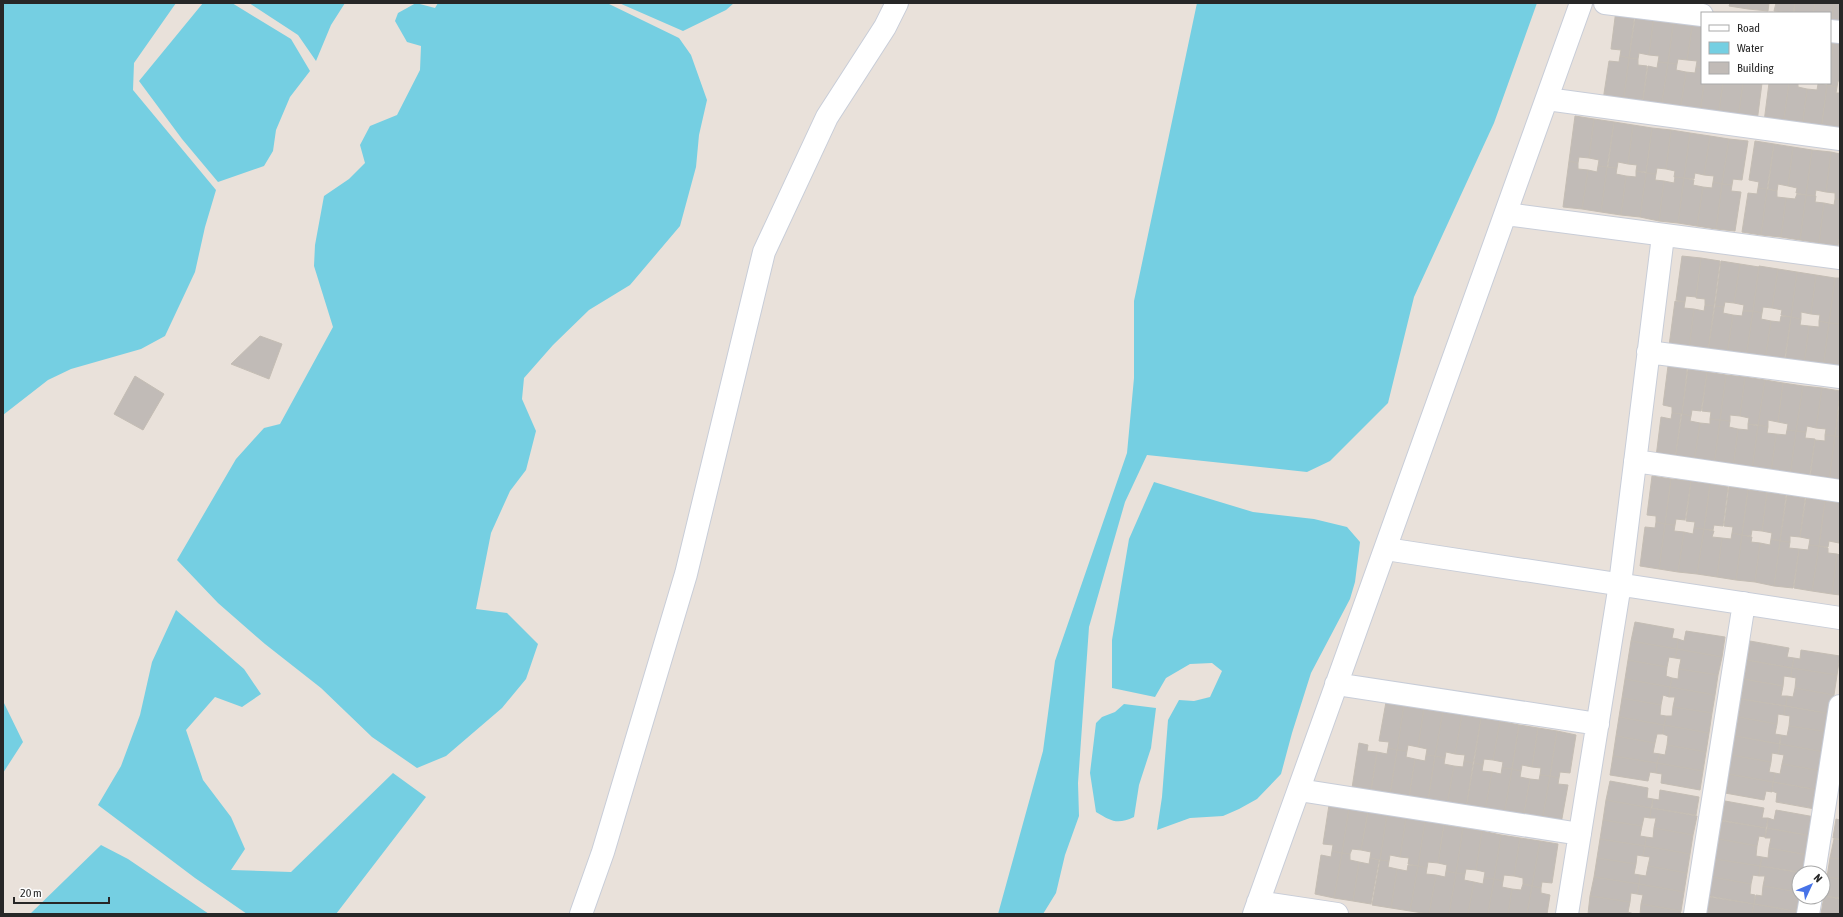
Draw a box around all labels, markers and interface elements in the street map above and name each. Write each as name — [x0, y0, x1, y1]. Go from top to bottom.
legend — [1701, 12, 1831, 84]
text: Road — [1737, 21, 1760, 35]
text: Water — [1737, 41, 1764, 55]
text: Building — [1737, 61, 1775, 75]
north arrow — [1791, 865, 1831, 905]
text: N — [1812, 872, 1825, 885]
scale bar — [14, 879, 109, 905]
text: 20 m — [20, 886, 42, 900]

